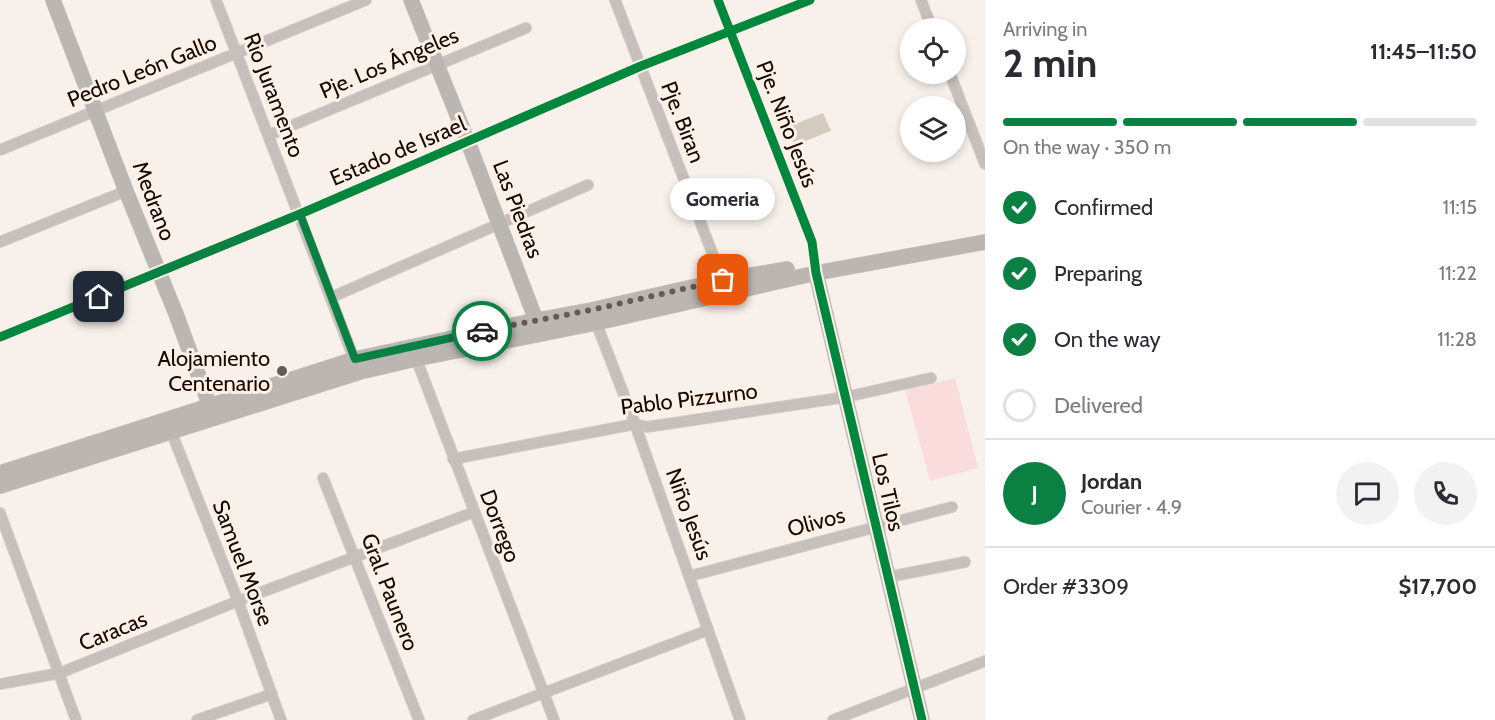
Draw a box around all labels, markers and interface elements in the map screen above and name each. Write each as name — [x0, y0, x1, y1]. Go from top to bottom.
text: Arriving in — [1003, 17, 1087, 41]
map controls — [900, 18, 966, 162]
button: locate — [900, 18, 966, 84]
street label: Pje. Los Ángeles — [315, 22, 463, 104]
street label: Pedro León Gallo — [63, 29, 221, 113]
street label: Rio Juramento — [238, 29, 310, 161]
text: 11:45–11:50 — [1370, 38, 1477, 65]
text: 2 min — [1003, 39, 1097, 87]
street label: Pje. Niño Jesús — [750, 57, 824, 191]
street label: Pje. Biran — [655, 77, 711, 167]
button: layers — [900, 96, 966, 162]
street label: Estado de Israel — [326, 110, 471, 192]
text: On the way · 350 m — [1003, 135, 1171, 159]
street label: Las Piedras — [487, 156, 549, 262]
street label: Medrano — [127, 157, 181, 245]
callout: Gomeria — [670, 178, 776, 220]
text: Gomeria — [686, 187, 759, 211]
icon: check — [1003, 191, 1036, 224]
text: Confirmed — [1054, 194, 1153, 221]
text: 11:15 — [1442, 195, 1477, 219]
pin — [697, 254, 748, 305]
icon: check — [1003, 257, 1036, 290]
text: Preparing — [1054, 260, 1142, 287]
text: 11:22 — [1439, 261, 1477, 285]
icon: bag — [706, 263, 739, 296]
pin — [73, 271, 124, 322]
icon: home — [82, 280, 115, 313]
courier — [452, 301, 512, 361]
icon: car — [466, 315, 499, 348]
icon: check — [1003, 323, 1036, 356]
text: On the way — [1054, 326, 1161, 353]
text: 11:28 — [1437, 327, 1477, 351]
place label: Alojamiento Centenario — [157, 345, 270, 397]
marker: Alojamiento Centenario — [275, 364, 289, 378]
street label: Pablo Pizzurno — [619, 377, 759, 421]
text: Delivered — [1054, 392, 1143, 419]
street label: Los Tilos — [866, 450, 910, 534]
button: chat — [1336, 462, 1399, 525]
button: phone — [1414, 462, 1477, 525]
street label: Niño Jesús — [660, 464, 718, 564]
text: Jordan — [1081, 468, 1142, 495]
text: J — [1031, 480, 1038, 507]
street label: Dorrego — [474, 486, 526, 566]
text: Courier · 4.9 — [1081, 495, 1182, 519]
street label: Samuel Morse — [207, 496, 279, 630]
street label: Olivos — [784, 501, 848, 543]
street label: Gral. Paunero — [355, 530, 425, 654]
text: Order #3309 — [1003, 573, 1129, 600]
text: $17,700 — [1398, 573, 1477, 600]
street label: Caracas — [75, 605, 151, 657]

